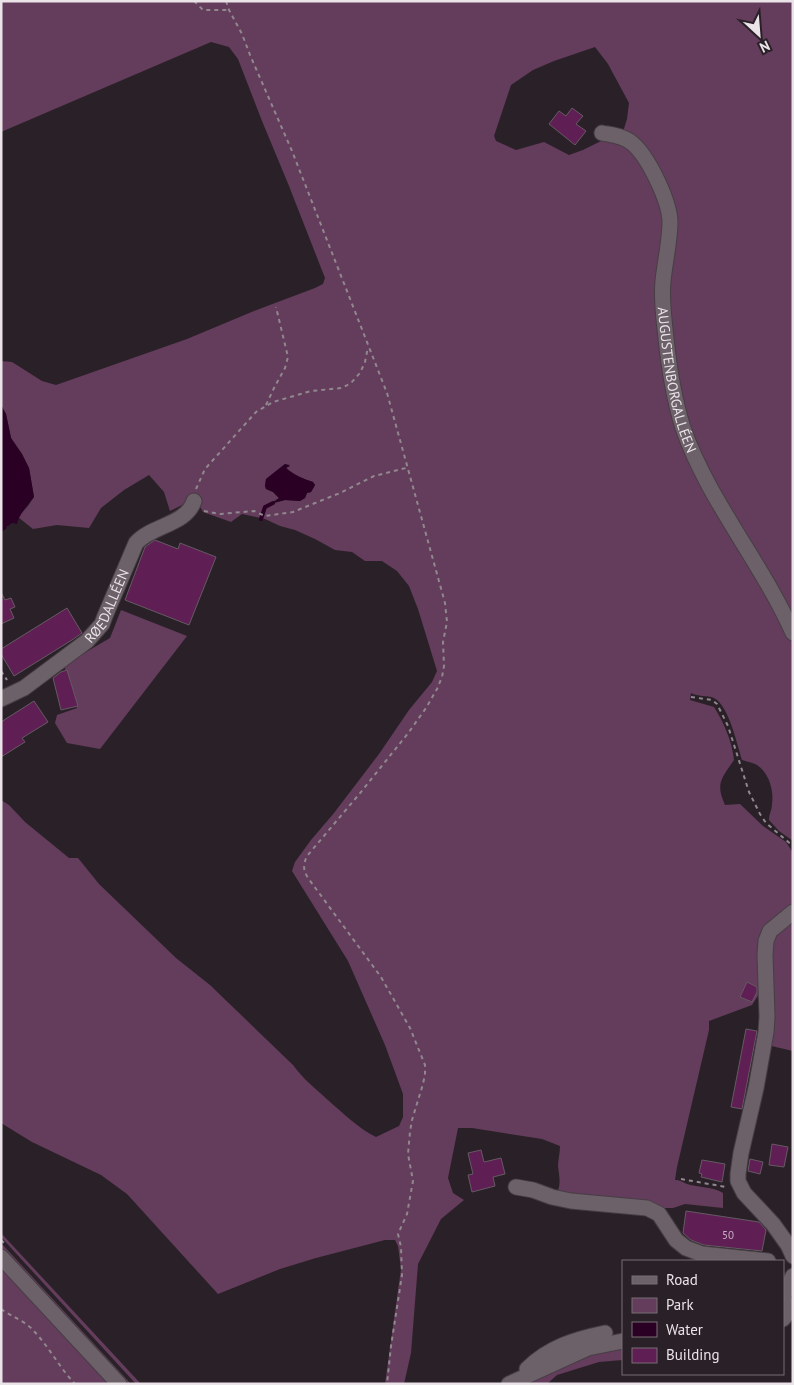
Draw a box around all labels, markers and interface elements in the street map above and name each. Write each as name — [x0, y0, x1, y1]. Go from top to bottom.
north arrow — [734, 10, 784, 60]
text: N — [757, 37, 773, 57]
street label: AUGUSTENBORGALLÉEN — [654, 306, 701, 455]
street label: RØEDALLÉEN — [81, 566, 133, 647]
house number: 50 — [722, 1228, 734, 1242]
legend — [622, 1260, 784, 1375]
text: Road — [666, 1270, 698, 1289]
text: Park — [666, 1295, 694, 1314]
text: Water — [666, 1320, 703, 1339]
text: Building — [666, 1345, 720, 1364]

